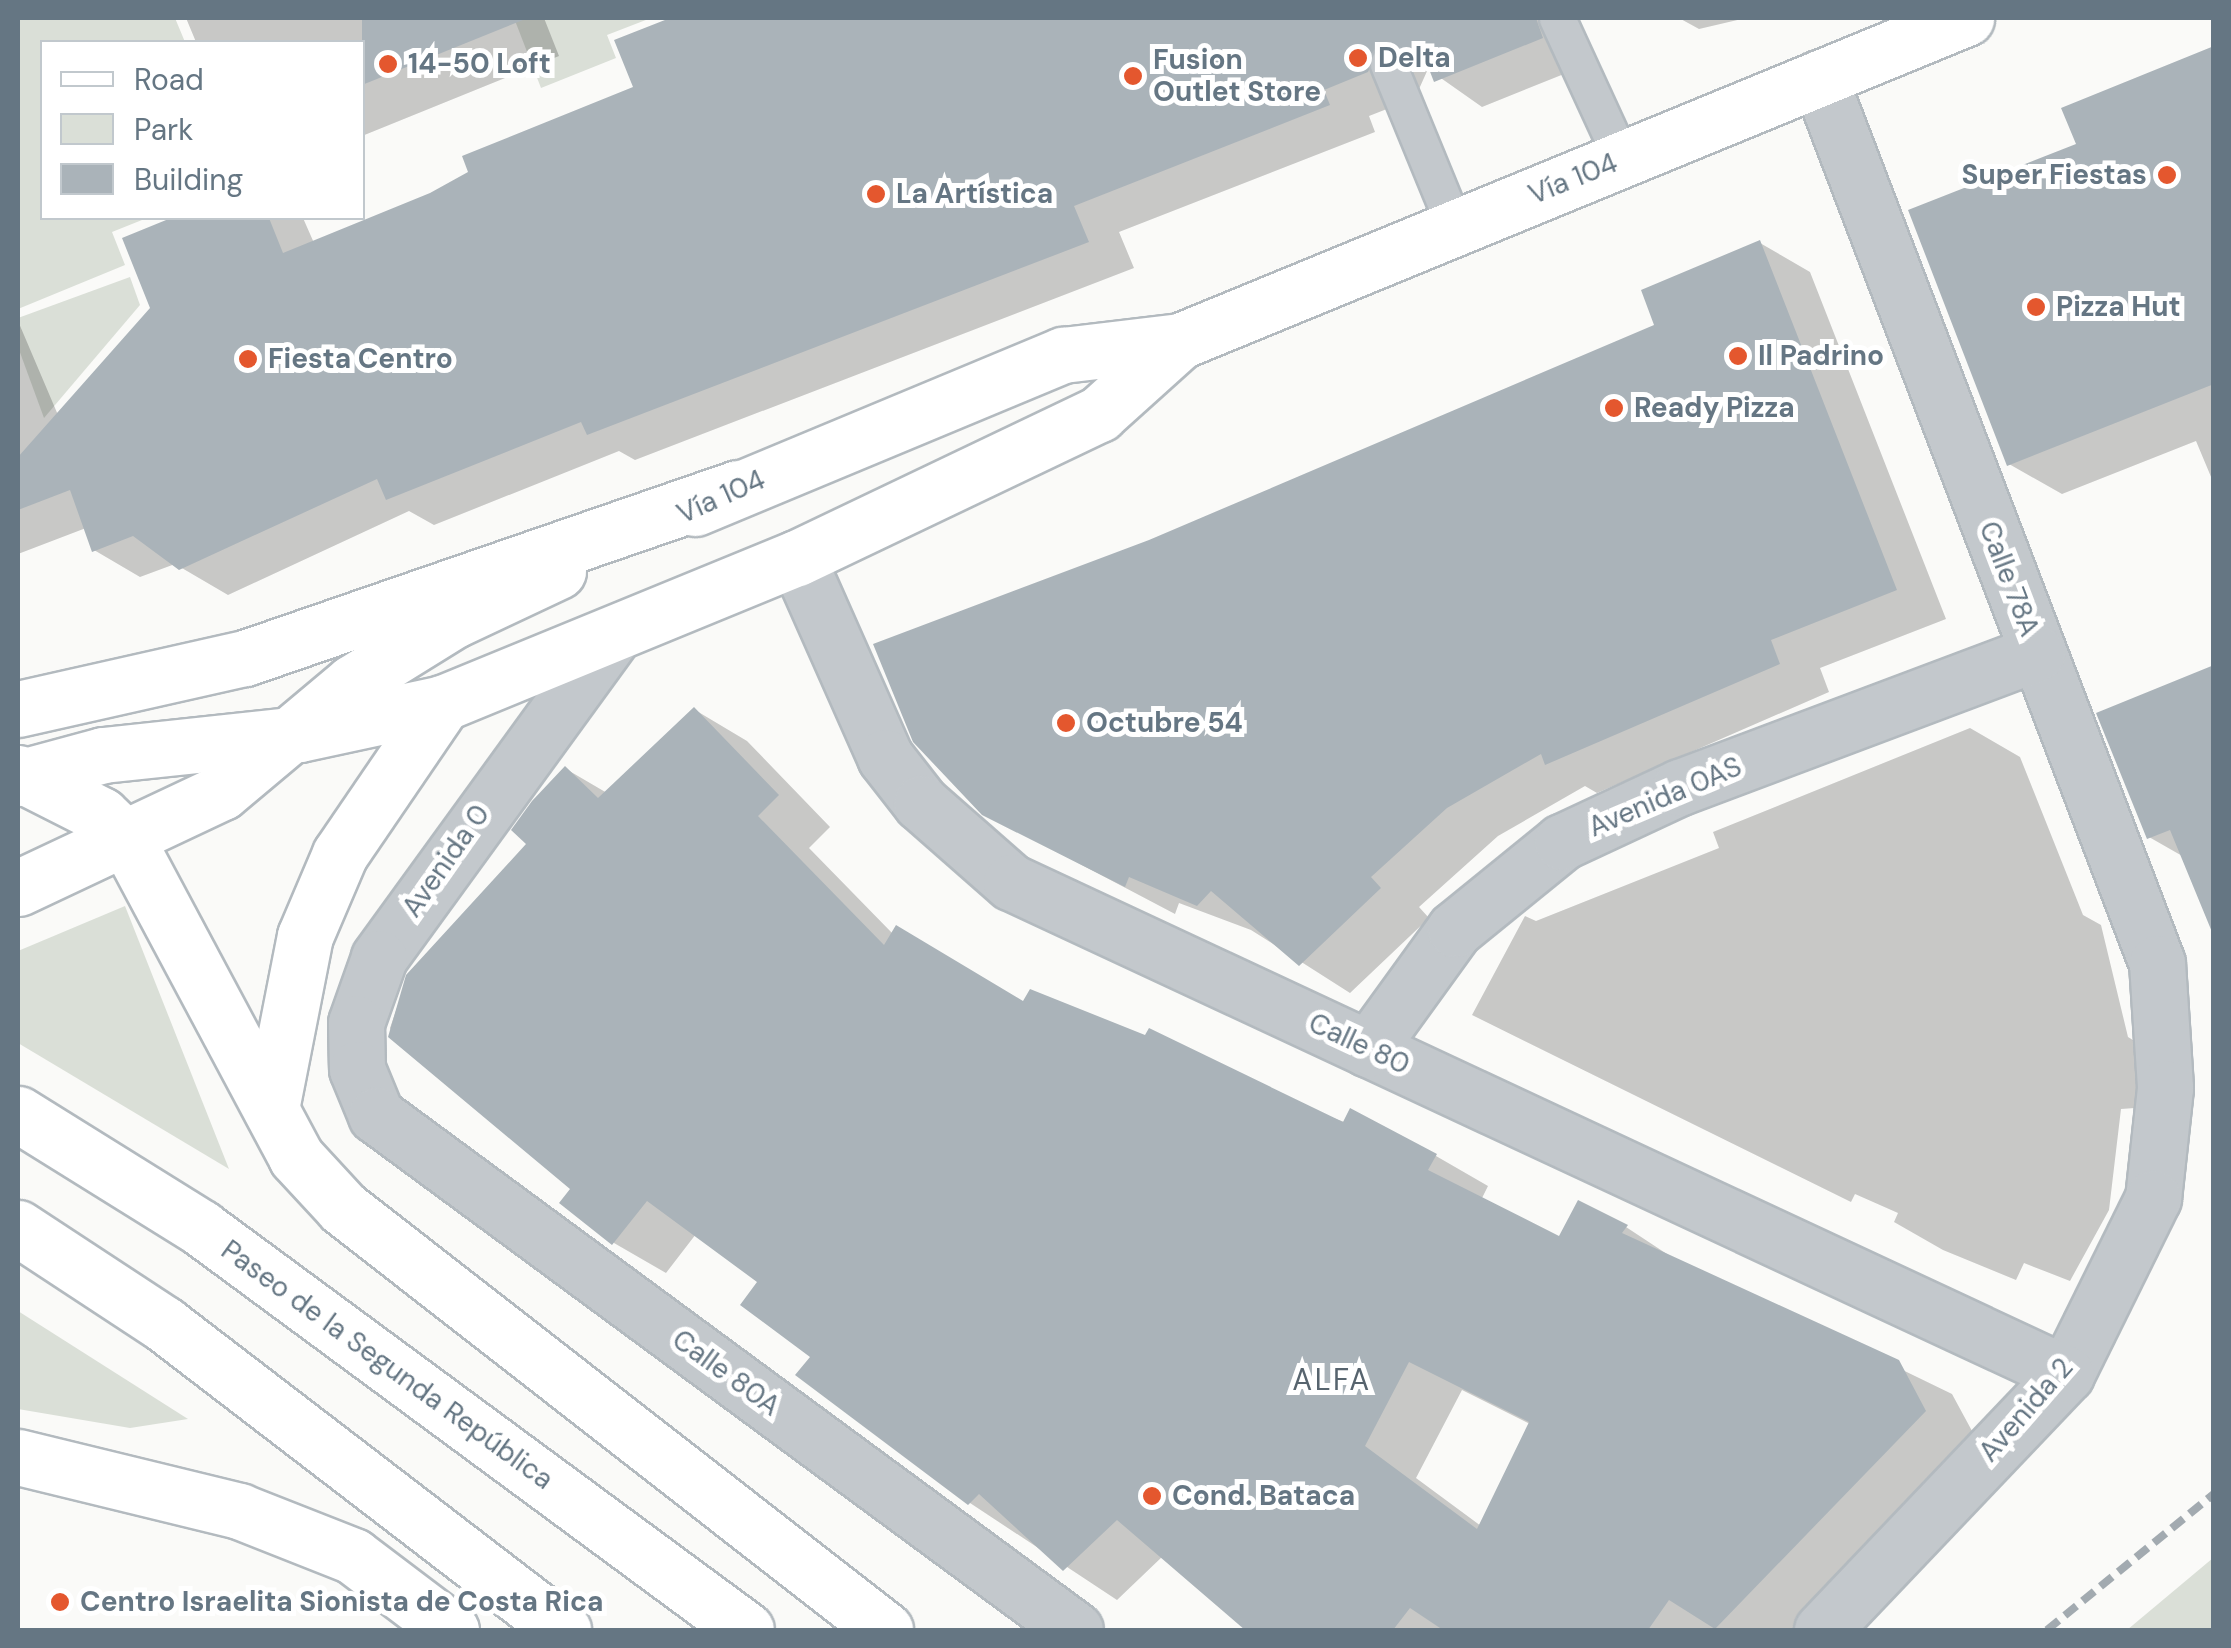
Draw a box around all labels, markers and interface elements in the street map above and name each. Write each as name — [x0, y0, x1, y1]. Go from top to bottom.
legend — [40, 40, 365, 220]
place label: Delta — [1378, 41, 1451, 75]
place label: Fusion Outlet Store — [1153, 43, 1321, 109]
place label: 14-50 Loft — [408, 47, 551, 81]
marker: Delta — [1347, 47, 1369, 69]
marker: 14-50 Loft — [377, 53, 399, 75]
text: Road — [134, 60, 204, 99]
marker: Fusion Outlet Store — [1122, 65, 1144, 87]
text: Park — [134, 110, 193, 149]
street label: Vía 104 — [1524, 146, 1622, 212]
place label: Super Fiestas — [1962, 158, 2147, 192]
text: Building — [134, 160, 243, 199]
marker: Super Fiestas — [2156, 164, 2178, 186]
place label: La Artística — [896, 177, 1053, 211]
marker: La Artística — [865, 183, 887, 205]
place label: Pizza Hut — [2056, 290, 2181, 324]
marker: Pizza Hut — [2025, 296, 2047, 318]
place label: Il Padrino — [1758, 339, 1884, 373]
place label: Fiesta Centro — [268, 342, 453, 376]
marker: Il Padrino — [1727, 345, 1749, 367]
marker: Fiesta Centro — [237, 348, 259, 370]
place label: Ready Pizza — [1634, 391, 1795, 425]
marker: Ready Pizza — [1603, 397, 1625, 419]
street label: Vía 104 — [672, 463, 770, 531]
street label: Calle 78A — [1972, 517, 2046, 641]
place label: Octubre 54 — [1086, 706, 1243, 740]
marker: Octubre 54 — [1055, 712, 1077, 734]
street label: Avenida 0AS — [1583, 750, 1747, 844]
street label: Avenida 0 — [395, 798, 497, 924]
street label: Calle 80 — [1303, 1006, 1415, 1082]
street label: Paseo de la Segunda República — [215, 1233, 559, 1497]
street label: Calle 80A — [666, 1323, 786, 1423]
street label: Avenida 2 — [1972, 1351, 2080, 1469]
district label: ALFA — [1292, 1362, 1372, 1398]
place label: Cond. Bataca — [1172, 1479, 1355, 1513]
marker: Cond. Bataca — [1141, 1485, 1163, 1507]
place label: Centro Israelita Sionista de Costa Rica — [80, 1585, 603, 1619]
marker: Centro Israelita Sionista de Costa Rica — [49, 1591, 71, 1613]

